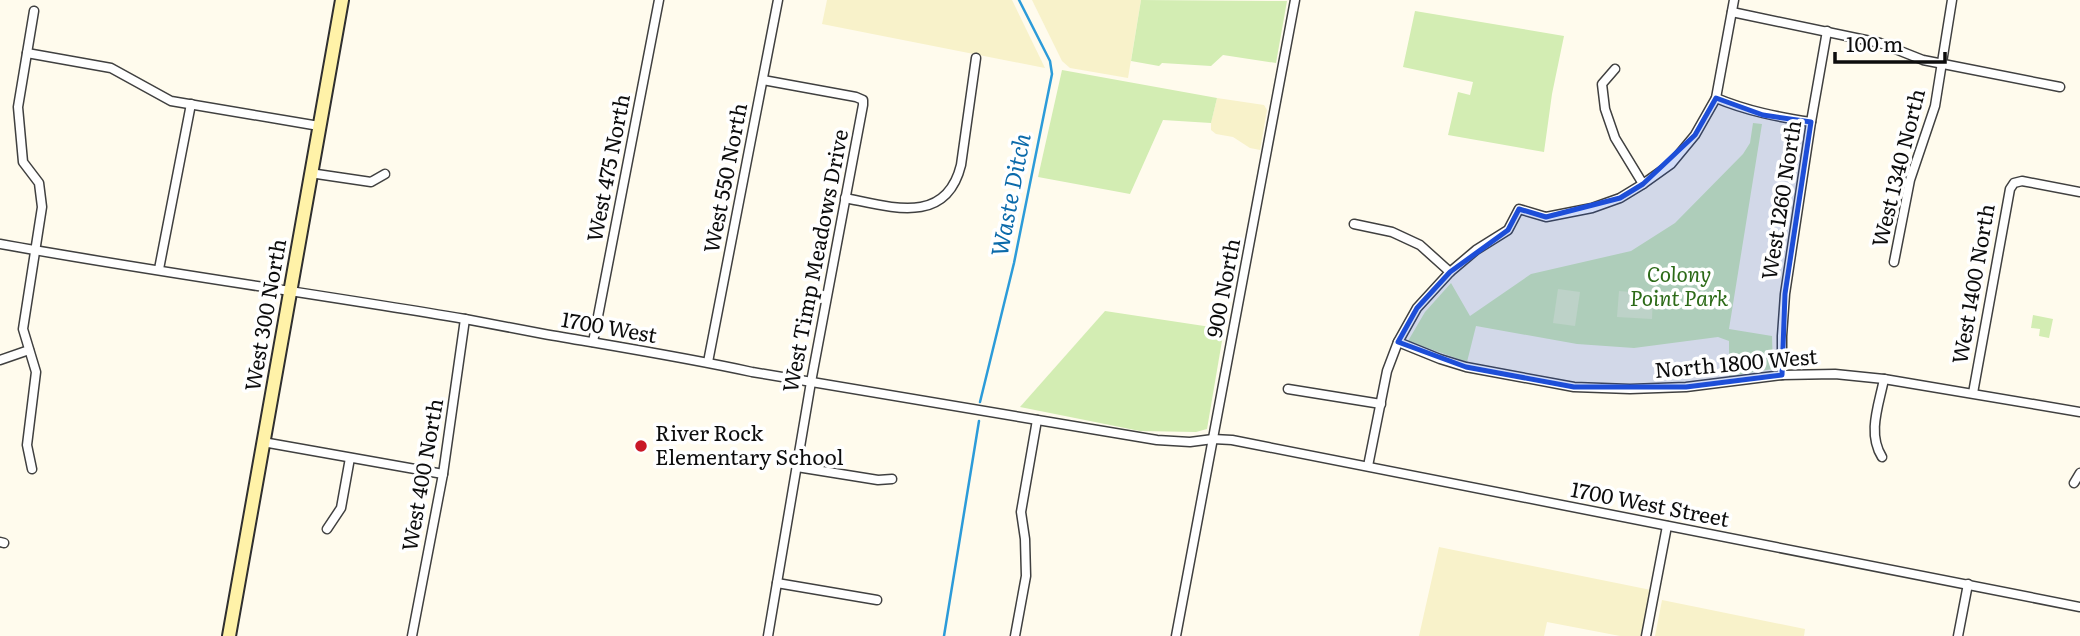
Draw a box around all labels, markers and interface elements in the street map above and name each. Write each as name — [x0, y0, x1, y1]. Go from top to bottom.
scale bar — [1835, 21, 1945, 65]
text: 100 m — [1846, 27, 1903, 58]
street label: West 1340 North — [1862, 85, 1931, 250]
street label: West 475 North — [577, 91, 636, 244]
street label: West 550 North — [694, 100, 753, 255]
street label: West 1260 North — [1752, 117, 1807, 282]
street label: West Timp Meadows Drive — [773, 126, 854, 395]
water label: Waste Ditch — [980, 130, 1038, 259]
street label: West 1400 North — [1942, 201, 2001, 366]
street label: 900 North — [1197, 235, 1246, 340]
street label: West 300 North — [235, 236, 292, 393]
park label: Colony Point Park — [1630, 257, 1729, 312]
street label: 1700 West — [559, 302, 660, 349]
street label: North 1800 West — [1653, 339, 1819, 384]
street label: West 400 North — [392, 396, 449, 553]
place label: River Rock Elementary School — [655, 416, 844, 471]
marker: River Rock Elementary School — [633, 438, 649, 454]
street label: 1700 West Street — [1569, 472, 1733, 533]

